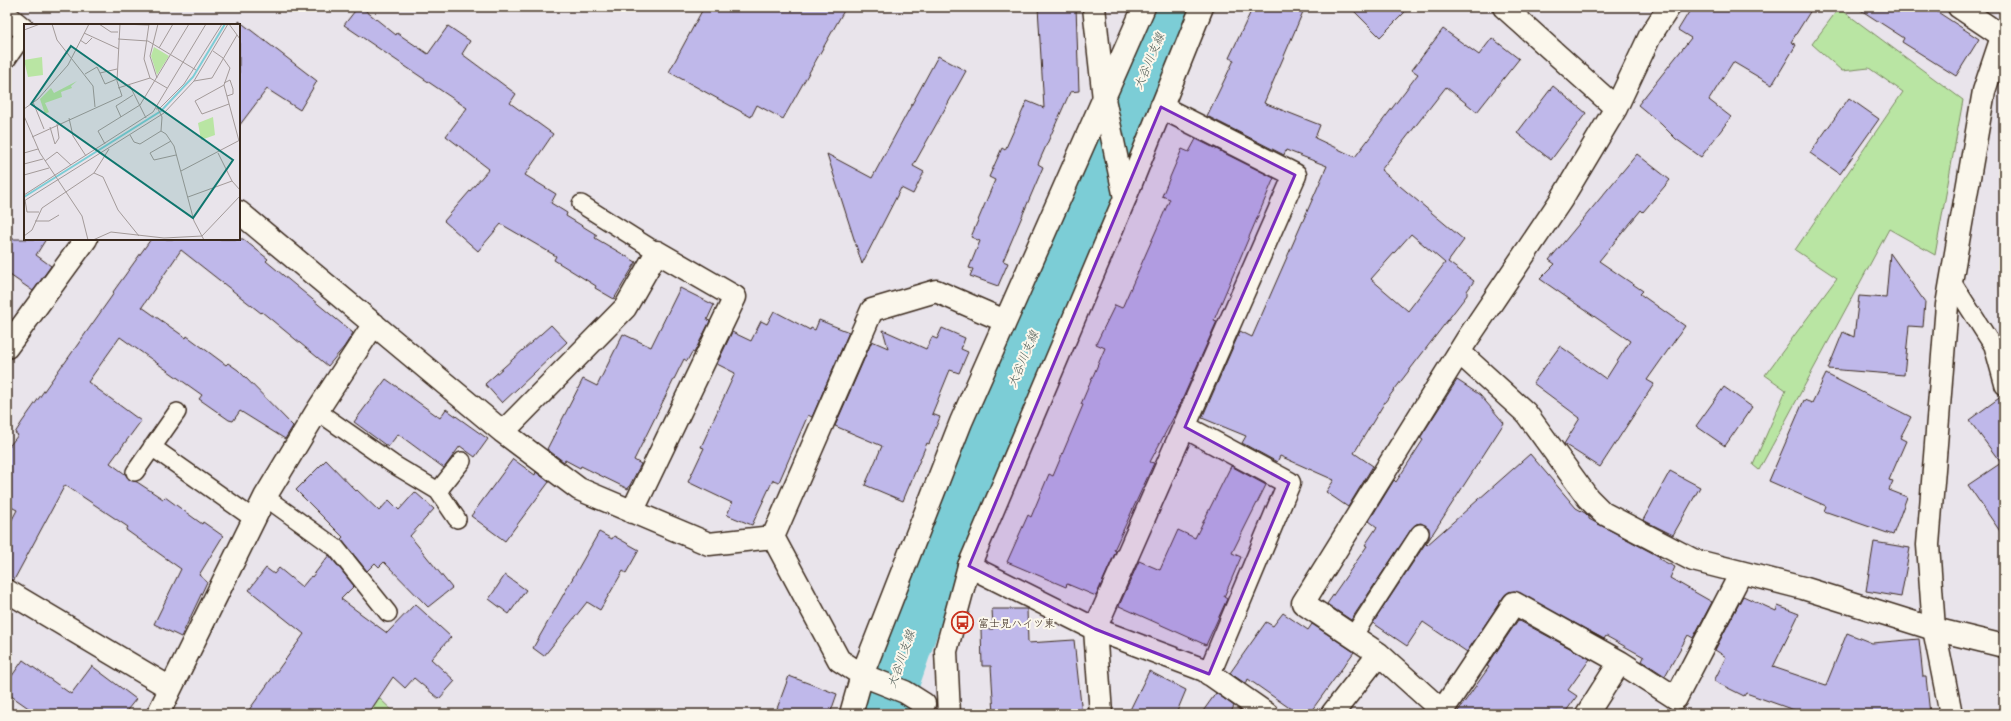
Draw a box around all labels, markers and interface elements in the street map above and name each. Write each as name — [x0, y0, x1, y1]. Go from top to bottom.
inset map — [24, 24, 240, 240]
water label: 大谷川支線 — [1130, 29, 1168, 91]
water label: 大谷川支線 — [1004, 327, 1042, 389]
bus stop icon: 富士見ハイツ東 — [950, 610, 976, 636]
place label: 富士見ハイツ東 — [978, 616, 1055, 630]
water label: 大谷川支線 — [884, 627, 918, 690]

